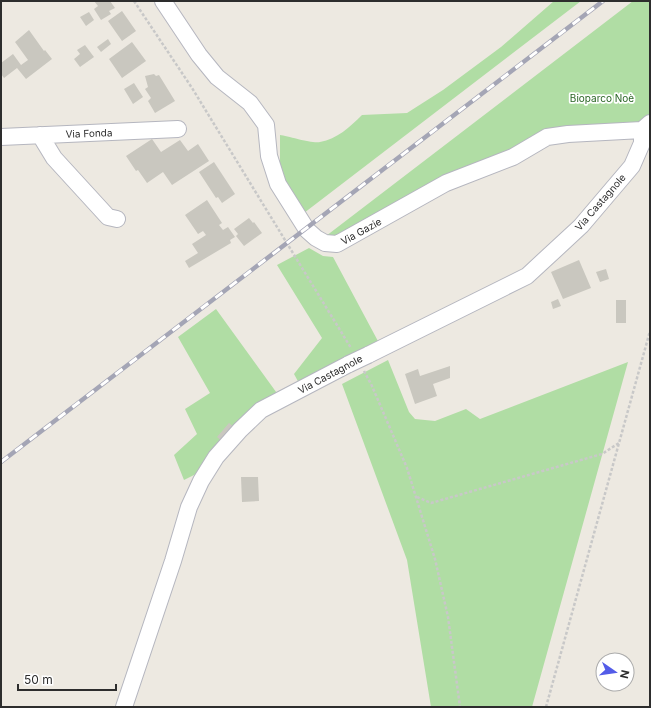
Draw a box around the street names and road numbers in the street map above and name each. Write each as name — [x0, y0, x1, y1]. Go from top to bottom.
street label: Via Fonda — [65, 126, 113, 140]
street label: Via Castagnole — [572, 171, 628, 233]
street label: Via Gazie — [339, 215, 384, 247]
street label: Via Castagnole — [296, 352, 364, 396]

